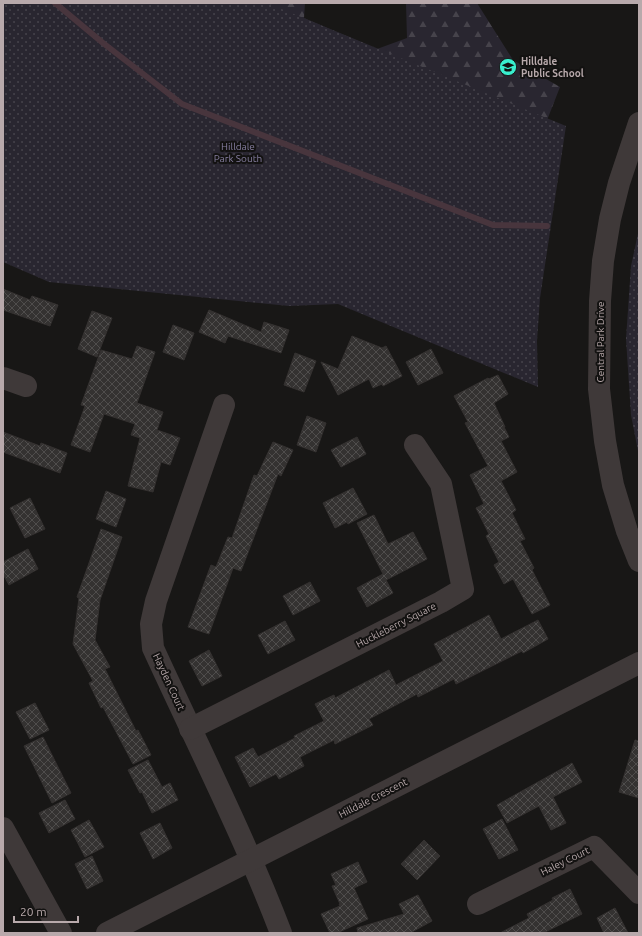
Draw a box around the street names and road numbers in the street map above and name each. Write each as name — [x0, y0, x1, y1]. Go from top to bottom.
street label: Central Park Drive — [595, 302, 606, 382]
street label: Huckleberry Square — [354, 600, 438, 650]
street label: Hayden Court — [151, 652, 187, 712]
street label: Hilldale Crescent — [337, 776, 409, 820]
street label: Haley Court — [539, 844, 591, 878]

